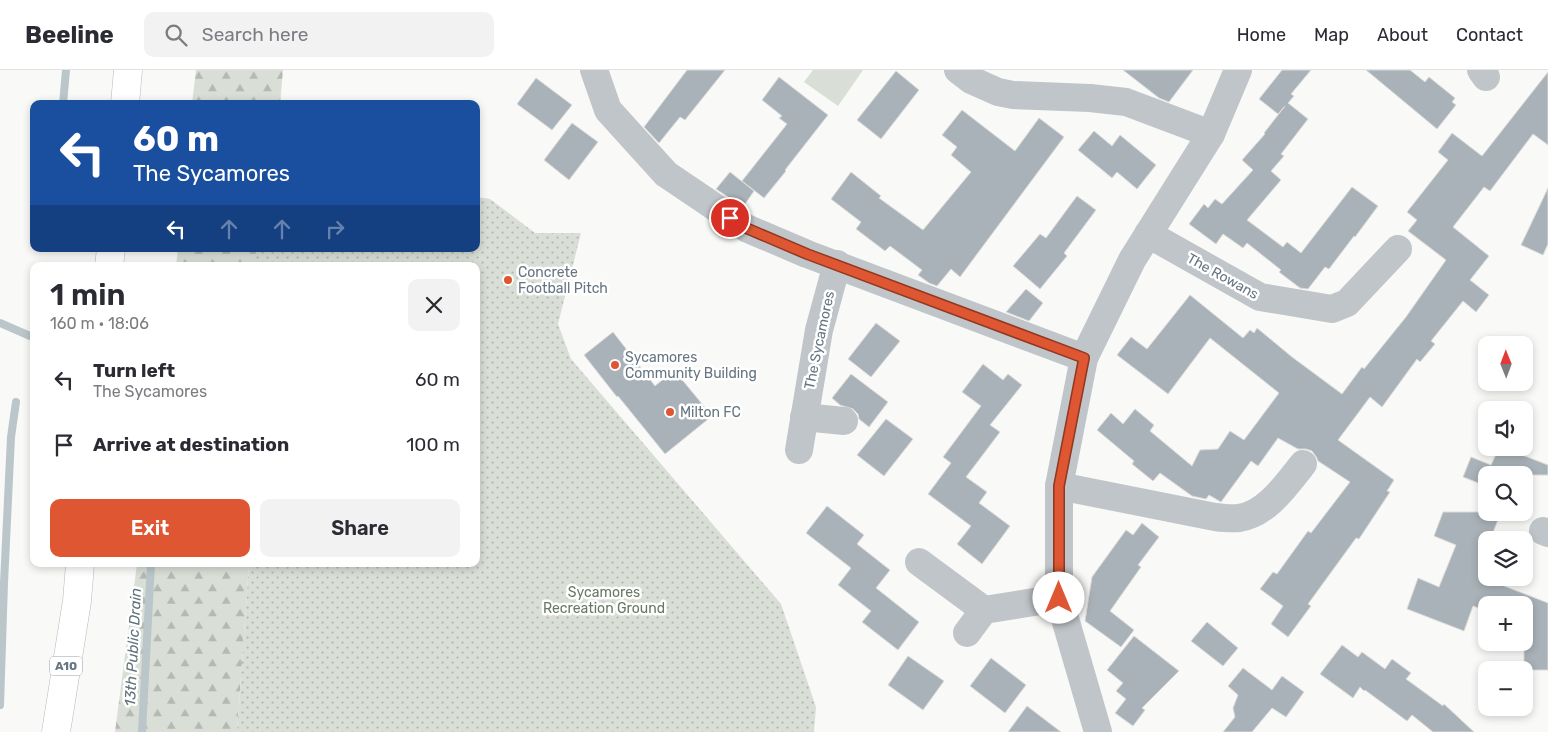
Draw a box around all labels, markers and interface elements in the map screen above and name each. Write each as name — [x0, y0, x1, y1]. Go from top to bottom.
search box — [144, 12, 494, 57]
text: Beeline — [25, 21, 114, 49]
icon: search — [162, 21, 190, 49]
text: Search here — [202, 23, 308, 46]
text: Home — [1237, 24, 1286, 46]
text: Map — [1314, 24, 1349, 46]
text: About — [1377, 24, 1428, 46]
text: Contact — [1456, 24, 1523, 46]
text: 60 m — [133, 118, 219, 160]
icon: left — [50, 120, 115, 185]
text: The Sycamores — [133, 160, 290, 187]
pin — [709, 197, 751, 239]
icon: arrive — [716, 204, 744, 232]
icon: left — [162, 215, 190, 243]
icon: ahead — [215, 215, 243, 243]
icon: ahead — [268, 215, 296, 243]
icon: right — [321, 215, 349, 243]
street label: The Rowans — [1184, 250, 1261, 303]
place label: Concrete Football Pitch — [518, 264, 608, 297]
marker: Concrete Football Pitch — [502, 274, 514, 286]
text: 1 min — [50, 277, 125, 313]
button: close — [408, 279, 460, 331]
street label: The Sycamores — [801, 289, 838, 391]
text: 160 m · 18:06 — [50, 314, 149, 333]
north arrow — [1478, 336, 1532, 391]
map controls — [1478, 336, 1533, 716]
place label: Sycamores Community Building — [625, 349, 757, 382]
text: Turn left — [93, 359, 175, 382]
marker: Sycamores Community Building — [609, 359, 621, 371]
icon: left — [50, 366, 78, 394]
text: 60 m — [415, 368, 460, 391]
text: The Sycamores — [93, 382, 207, 401]
button: sound — [1478, 401, 1533, 456]
place label: Milton FC — [680, 404, 741, 421]
marker: Milton FC — [664, 406, 676, 418]
icon: arrive — [50, 431, 78, 459]
text: Arrive at destination — [93, 433, 289, 456]
text: 100 m — [406, 433, 460, 456]
button: search — [1478, 466, 1533, 521]
button: Exit — [50, 499, 250, 557]
button: Share — [260, 499, 460, 557]
button: layers — [1478, 531, 1533, 586]
position arrow — [1032, 571, 1084, 623]
park label: Sycamores Recreation Ground — [543, 584, 665, 617]
water label: 13th Public Drain — [121, 587, 145, 707]
button: + — [1478, 596, 1533, 651]
road number: A10 — [50, 656, 82, 676]
button: − — [1478, 661, 1533, 716]

